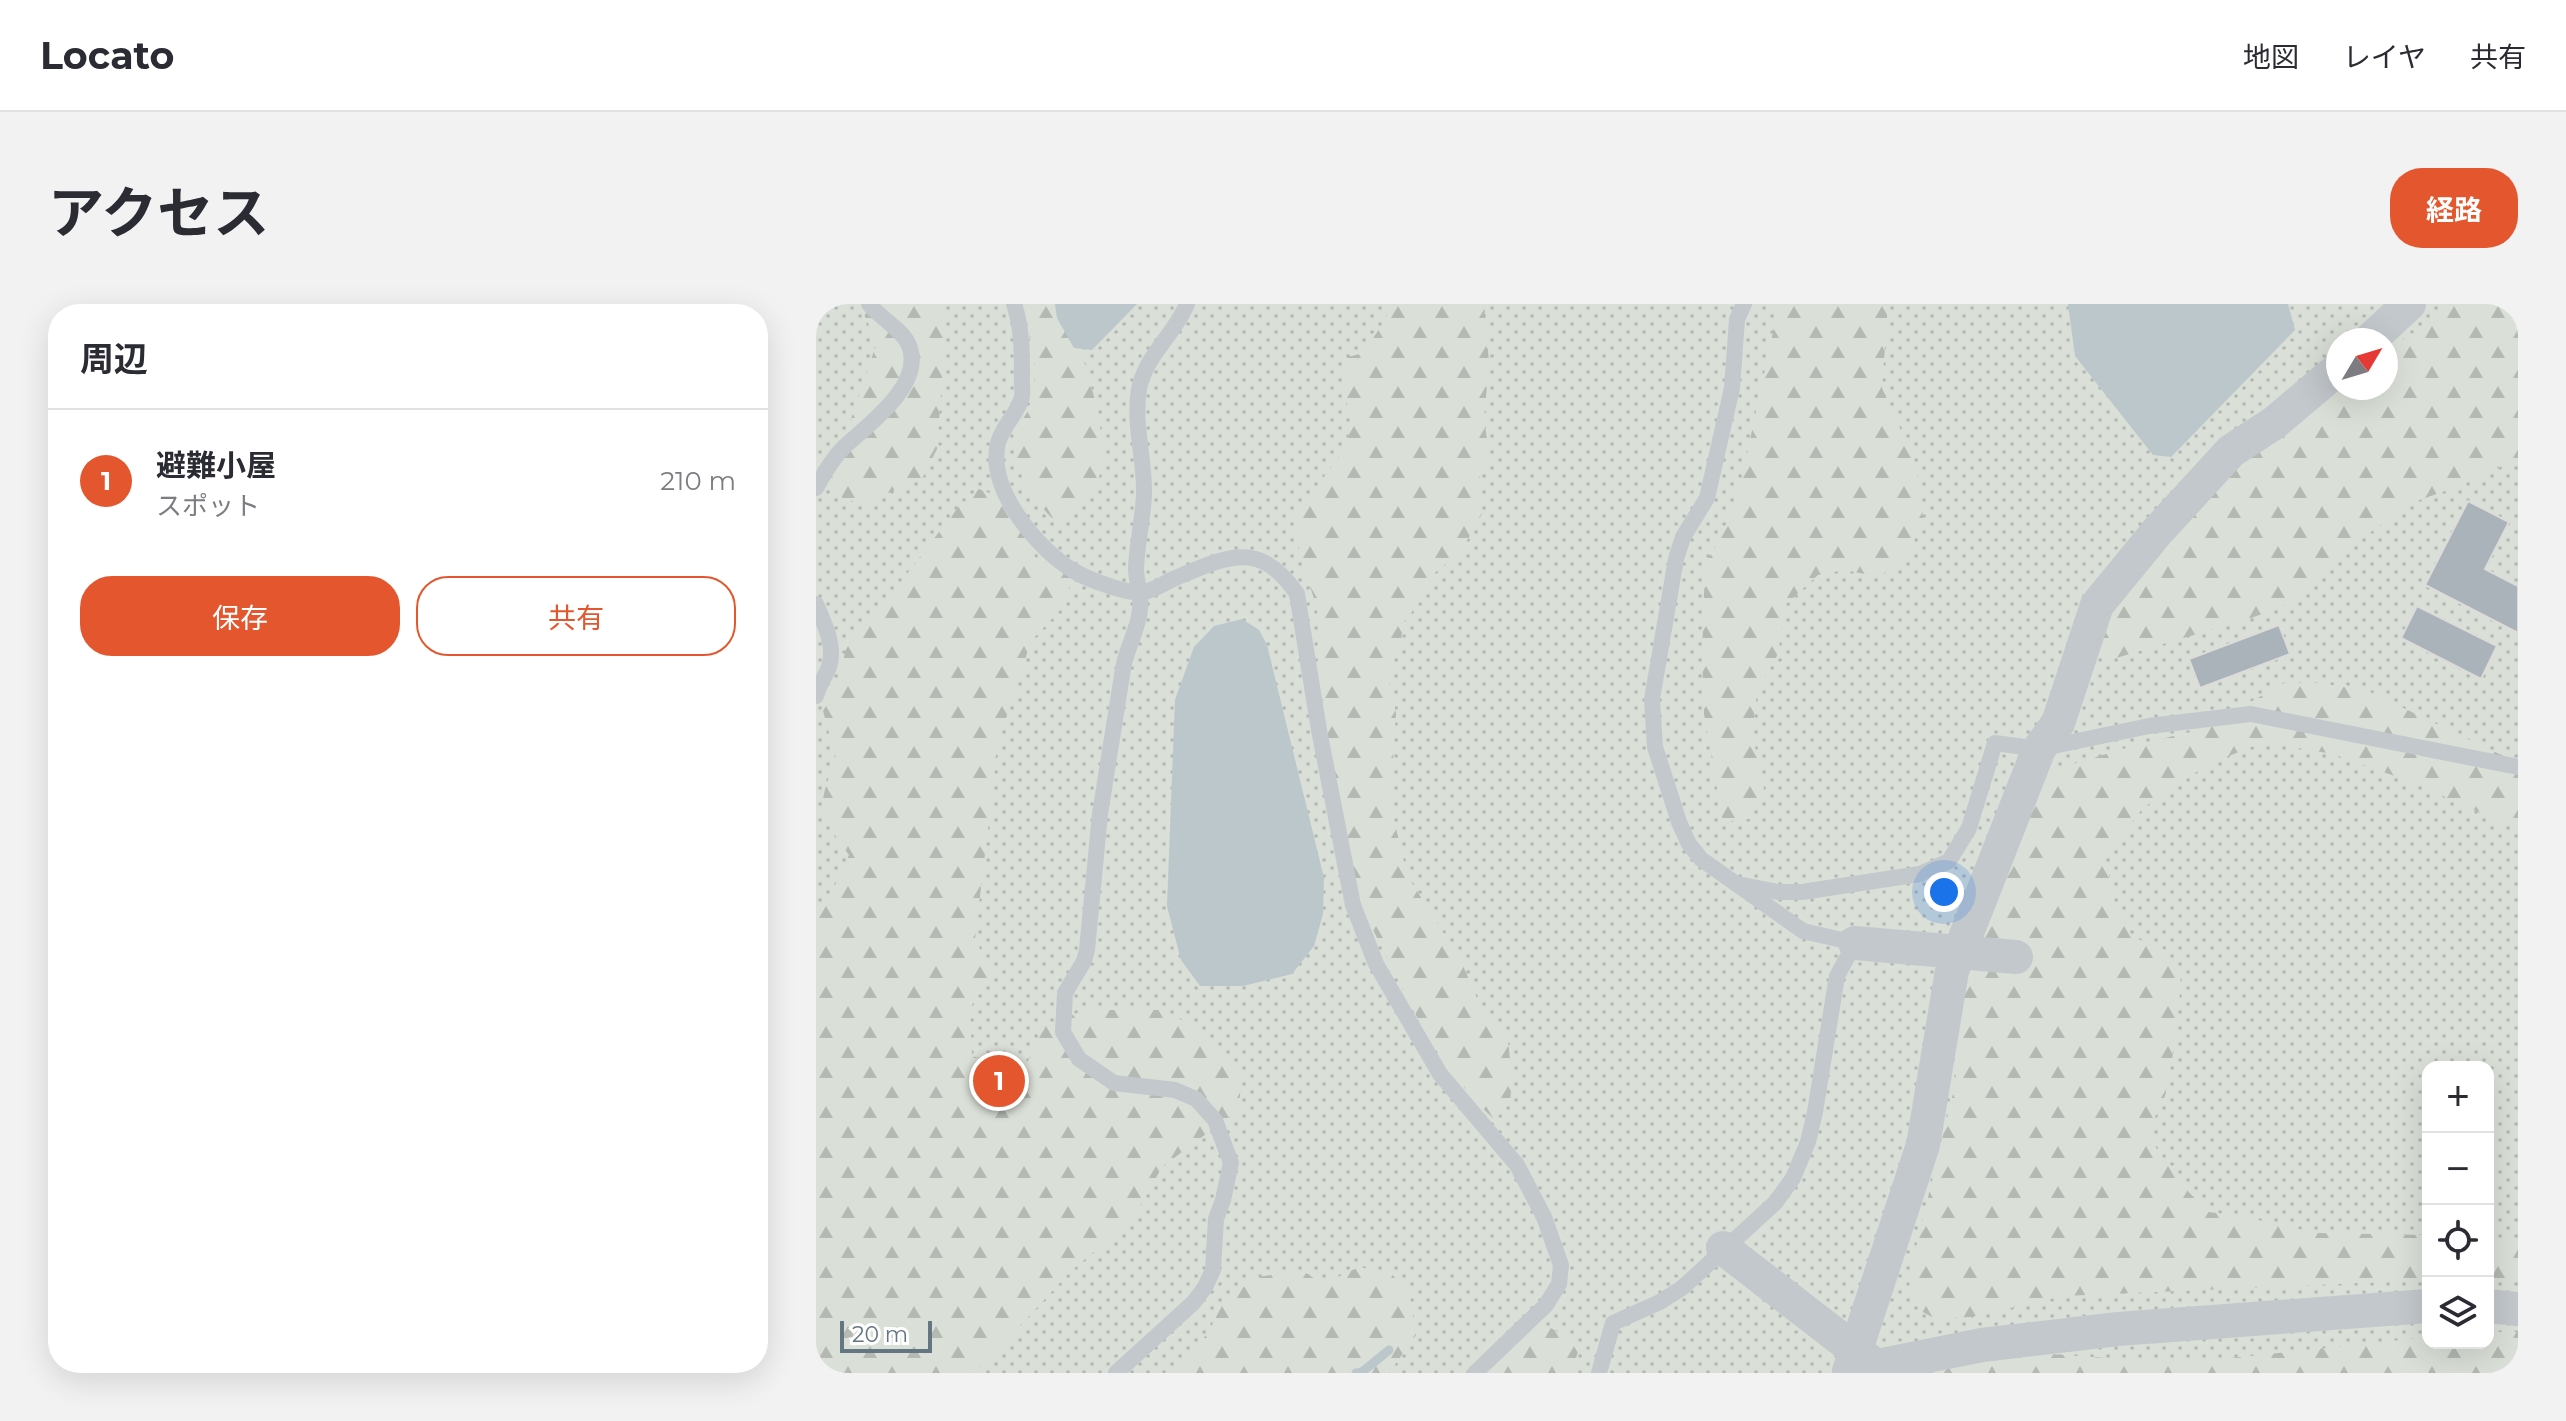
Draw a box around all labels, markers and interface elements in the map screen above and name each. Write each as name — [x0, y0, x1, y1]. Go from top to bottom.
text: Locato — [40, 32, 174, 79]
text: 地図 — [2243, 40, 2299, 74]
text: レイヤ — [2343, 40, 2426, 74]
text: 共有 — [2470, 40, 2526, 74]
button: 経路 — [2390, 168, 2518, 248]
text: アクセス — [48, 179, 269, 247]
north arrow — [2326, 328, 2398, 400]
text: 周辺 — [80, 338, 148, 380]
text: 避難小屋 — [156, 447, 276, 484]
text: 1 — [101, 465, 111, 497]
text: 210 m — [660, 465, 736, 497]
text: スポット — [156, 490, 260, 522]
button: 保存 — [80, 576, 400, 656]
button: 共有 — [416, 576, 736, 656]
your location — [1924, 872, 1964, 912]
pin: 1 — [973, 1051, 1025, 1111]
map controls — [2422, 1061, 2494, 1349]
button: + — [2422, 1061, 2494, 1133]
button: − — [2422, 1133, 2494, 1205]
button: locate — [2422, 1205, 2494, 1277]
button: layers — [2422, 1277, 2494, 1349]
scale bar — [840, 1317, 932, 1353]
text: 20 m — [852, 1321, 908, 1348]

